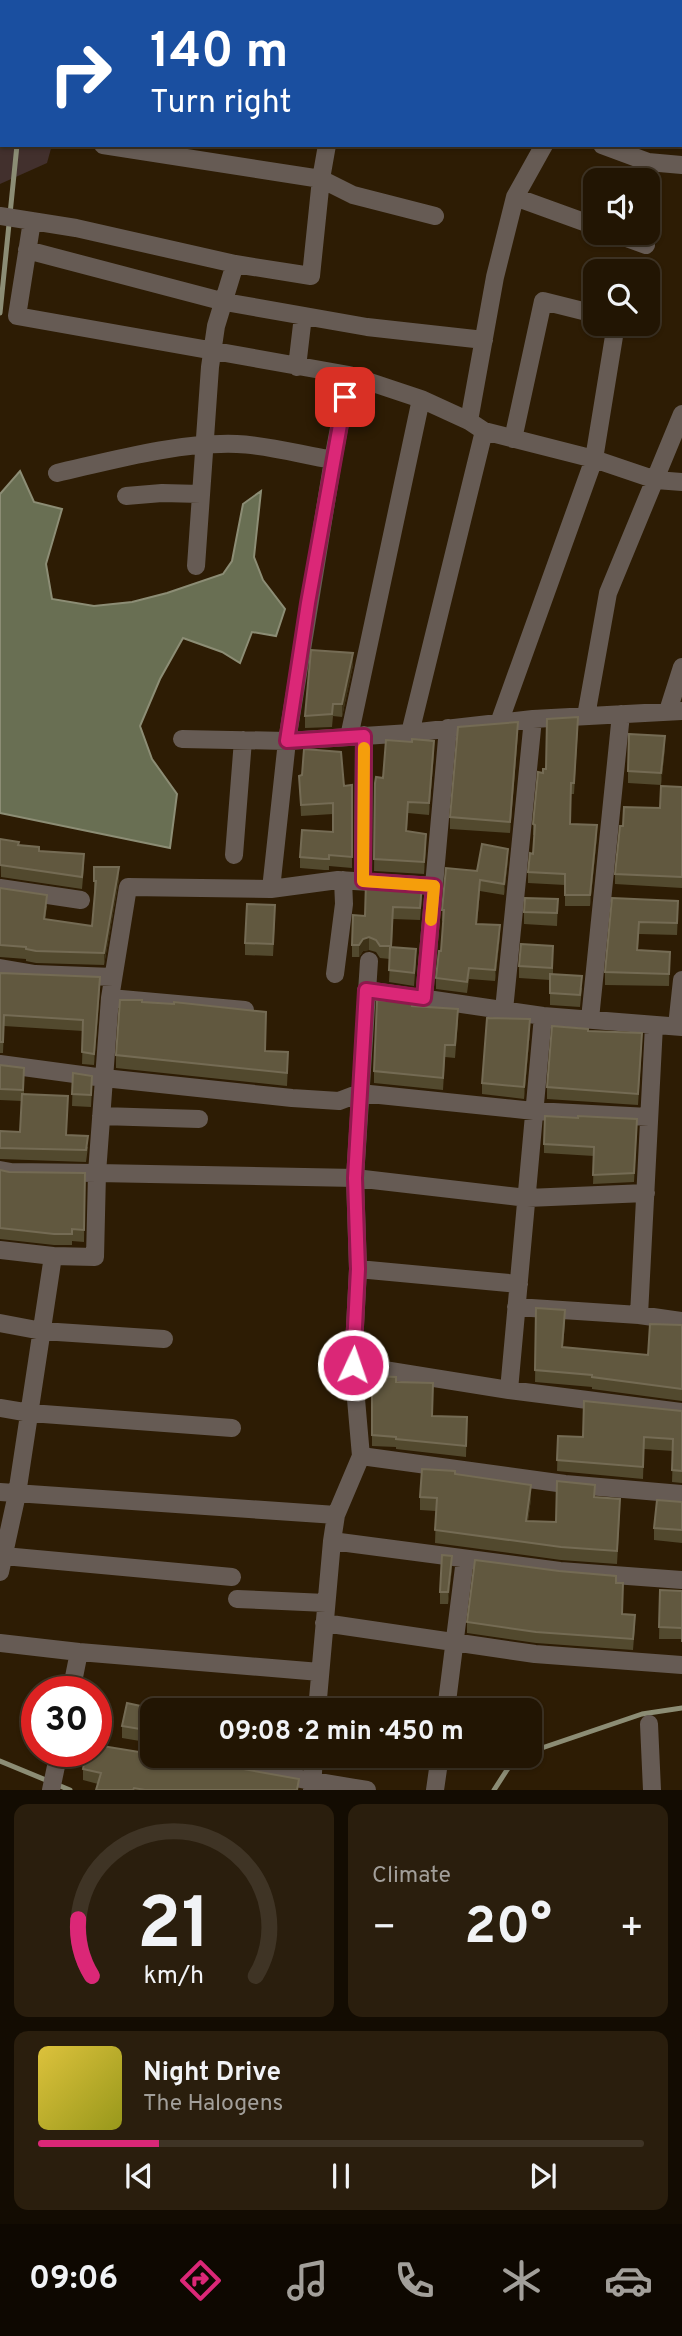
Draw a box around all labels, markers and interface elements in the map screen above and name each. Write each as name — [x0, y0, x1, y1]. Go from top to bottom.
text: 140 m — [150, 23, 289, 85]
icon: right — [35, 28, 126, 119]
text: Turn right — [150, 84, 292, 124]
map controls — [583, 168, 660, 336]
button: sound — [583, 168, 660, 245]
button: search — [583, 259, 660, 336]
pin — [315, 367, 375, 427]
icon: arrive — [326, 378, 364, 416]
position arrow — [316, 1328, 390, 1402]
speed limit sign: 30 — [21, 1676, 112, 1767]
text: 09:08 · 2 min · 450 m — [218, 1716, 464, 1749]
text: Climate — [372, 1862, 451, 1891]
text: 21 — [137, 1883, 211, 1975]
text: 20° — [464, 1896, 552, 1962]
text: − — [372, 1905, 397, 1954]
text: + — [619, 1905, 644, 1954]
text: km/h — [144, 1961, 204, 1993]
text: Night Drive — [143, 2057, 281, 2090]
text: The Halogens — [143, 2090, 283, 2119]
icon: previous — [120, 2157, 158, 2195]
icon: pause — [322, 2157, 360, 2195]
icon: next — [524, 2157, 562, 2195]
icon: directions — [176, 2256, 225, 2305]
icon: music — [283, 2256, 332, 2305]
icon: phone — [390, 2256, 439, 2305]
icon: climate — [497, 2256, 546, 2305]
icon: car — [604, 2256, 653, 2305]
text: 09:06 — [29, 2260, 118, 2300]

